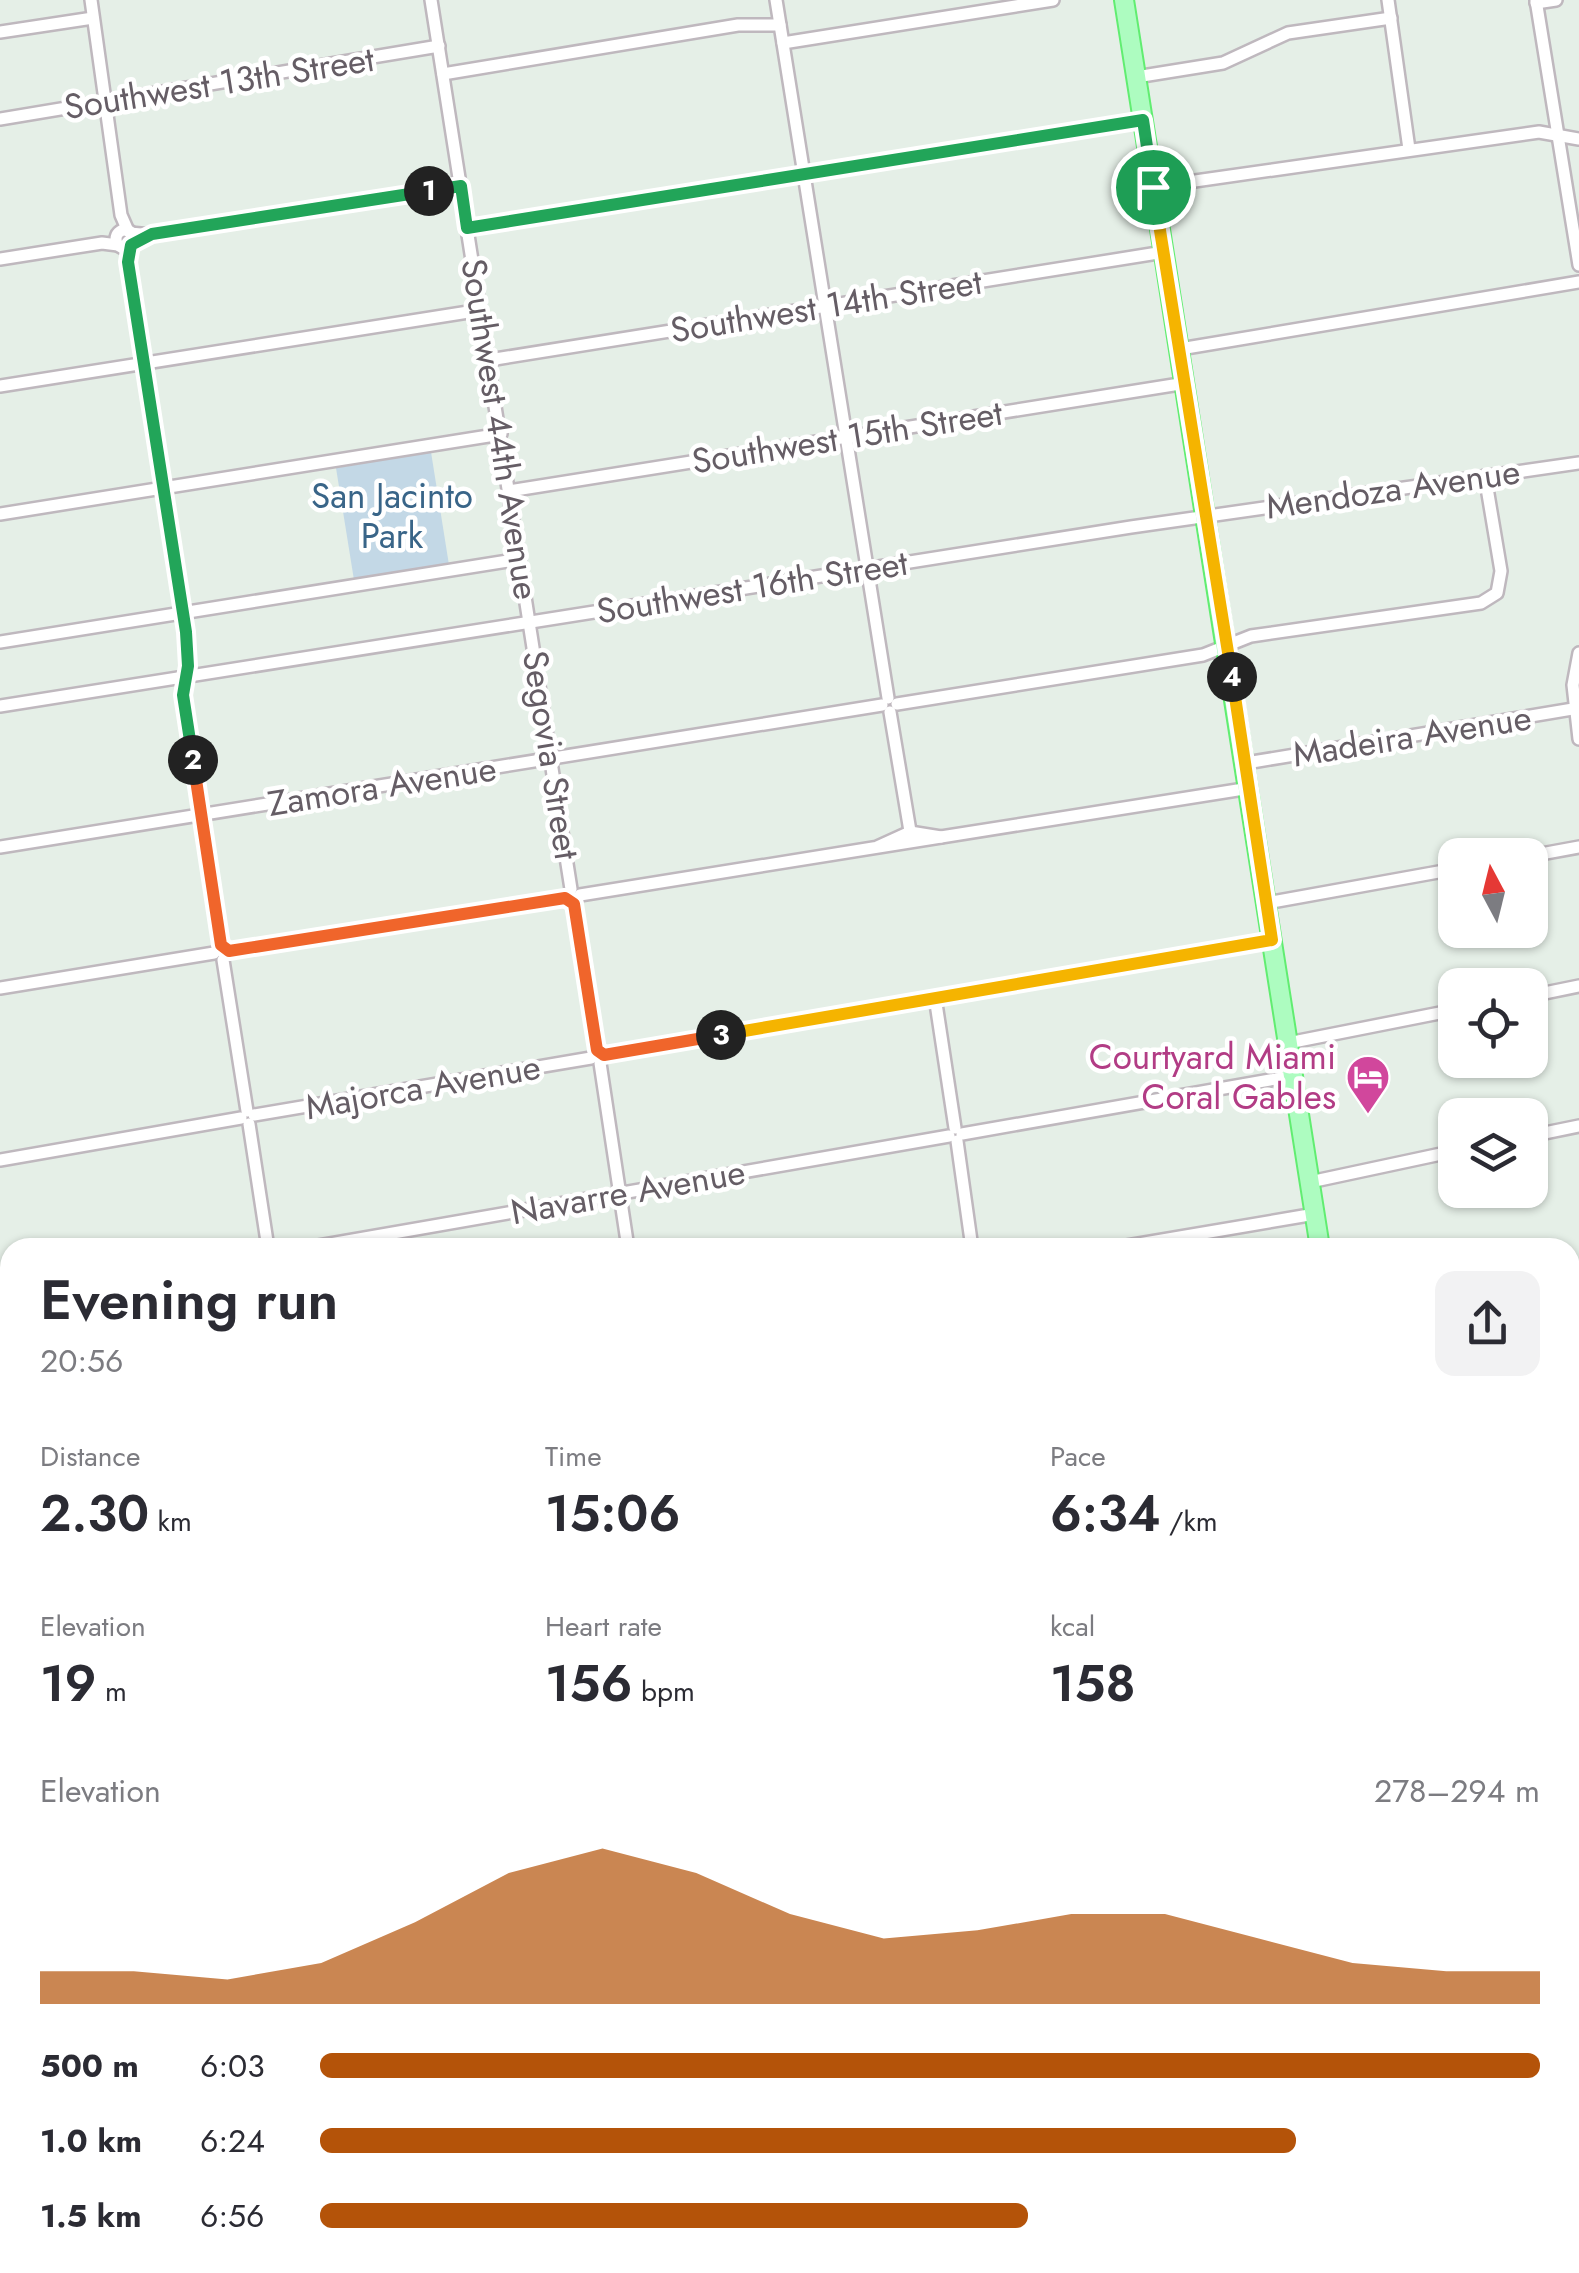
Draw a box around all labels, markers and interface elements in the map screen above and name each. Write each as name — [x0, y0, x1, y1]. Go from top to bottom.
street label: Southwest 13th Street — [60, 34, 378, 132]
pin — [1111, 145, 1196, 230]
icon: arrive — [1126, 160, 1181, 215]
pin: 1 — [404, 166, 454, 216]
text: 1 — [422, 170, 436, 211]
street label: Southwest 44th Avenue — [448, 255, 552, 603]
street label: Southwest 14th Street — [667, 257, 986, 355]
street label: Southwest 15th Street — [688, 388, 1006, 486]
street label: Mendoza Avenue — [1263, 446, 1523, 532]
park label: San Jacinto Park — [311, 471, 473, 561]
street label: Southwest 16th Street — [593, 538, 912, 636]
street label: Segovia Street — [510, 647, 592, 864]
pin: 4 — [1207, 652, 1257, 702]
text: 4 — [1222, 656, 1242, 697]
street label: Madeira Avenue — [1289, 692, 1535, 780]
pin: 2 — [168, 735, 218, 785]
text: 2 — [184, 739, 202, 780]
street label: Zamora Avenue — [264, 743, 500, 829]
north arrow — [1438, 838, 1548, 948]
map controls — [1438, 838, 1548, 1208]
button: locate — [1438, 968, 1548, 1078]
pin: 3 — [696, 1010, 746, 1060]
text: 3 — [712, 1014, 730, 1055]
place label: Courtyard Miami Coral Gables — [1089, 1032, 1336, 1122]
street label: Majorca Avenue — [302, 1042, 544, 1132]
hotel icon: Courtyard Miami Coral Gables — [1345, 1054, 1391, 1115]
button: layers — [1438, 1098, 1548, 1208]
street label: Navarre Avenue — [507, 1147, 749, 1237]
text: Evening run — [40, 1260, 338, 1340]
button: share — [1435, 1271, 1540, 1376]
text: 20:56 — [40, 1338, 124, 1384]
text: Distance — [40, 1436, 140, 1477]
text: Time — [545, 1436, 602, 1477]
text: Pace — [1050, 1436, 1106, 1477]
text: 2.30 — [40, 1477, 149, 1550]
text: 15:06 — [545, 1477, 680, 1550]
text: 6:34 — [1050, 1477, 1161, 1550]
text: km — [149, 1501, 192, 1542]
text: /km — [1161, 1501, 1218, 1542]
text: Elevation — [40, 1606, 146, 1647]
text: Heart rate — [545, 1606, 662, 1647]
text: kcal — [1050, 1606, 1095, 1647]
text: 19 — [40, 1647, 97, 1720]
text: 156 — [545, 1647, 633, 1720]
text: 158 — [1050, 1647, 1136, 1720]
text: m — [97, 1671, 127, 1712]
text: bpm — [633, 1671, 695, 1712]
text: Elevation — [40, 1768, 161, 1814]
text: 278–294 m — [1374, 1768, 1540, 1814]
text: 500 m — [40, 2043, 139, 2089]
text: 6:03 — [200, 2043, 265, 2089]
text: 1.0 km — [40, 2118, 142, 2164]
text: 6:24 — [200, 2118, 265, 2164]
text: 1.5 km — [40, 2193, 142, 2239]
text: 6:56 — [200, 2193, 265, 2239]

